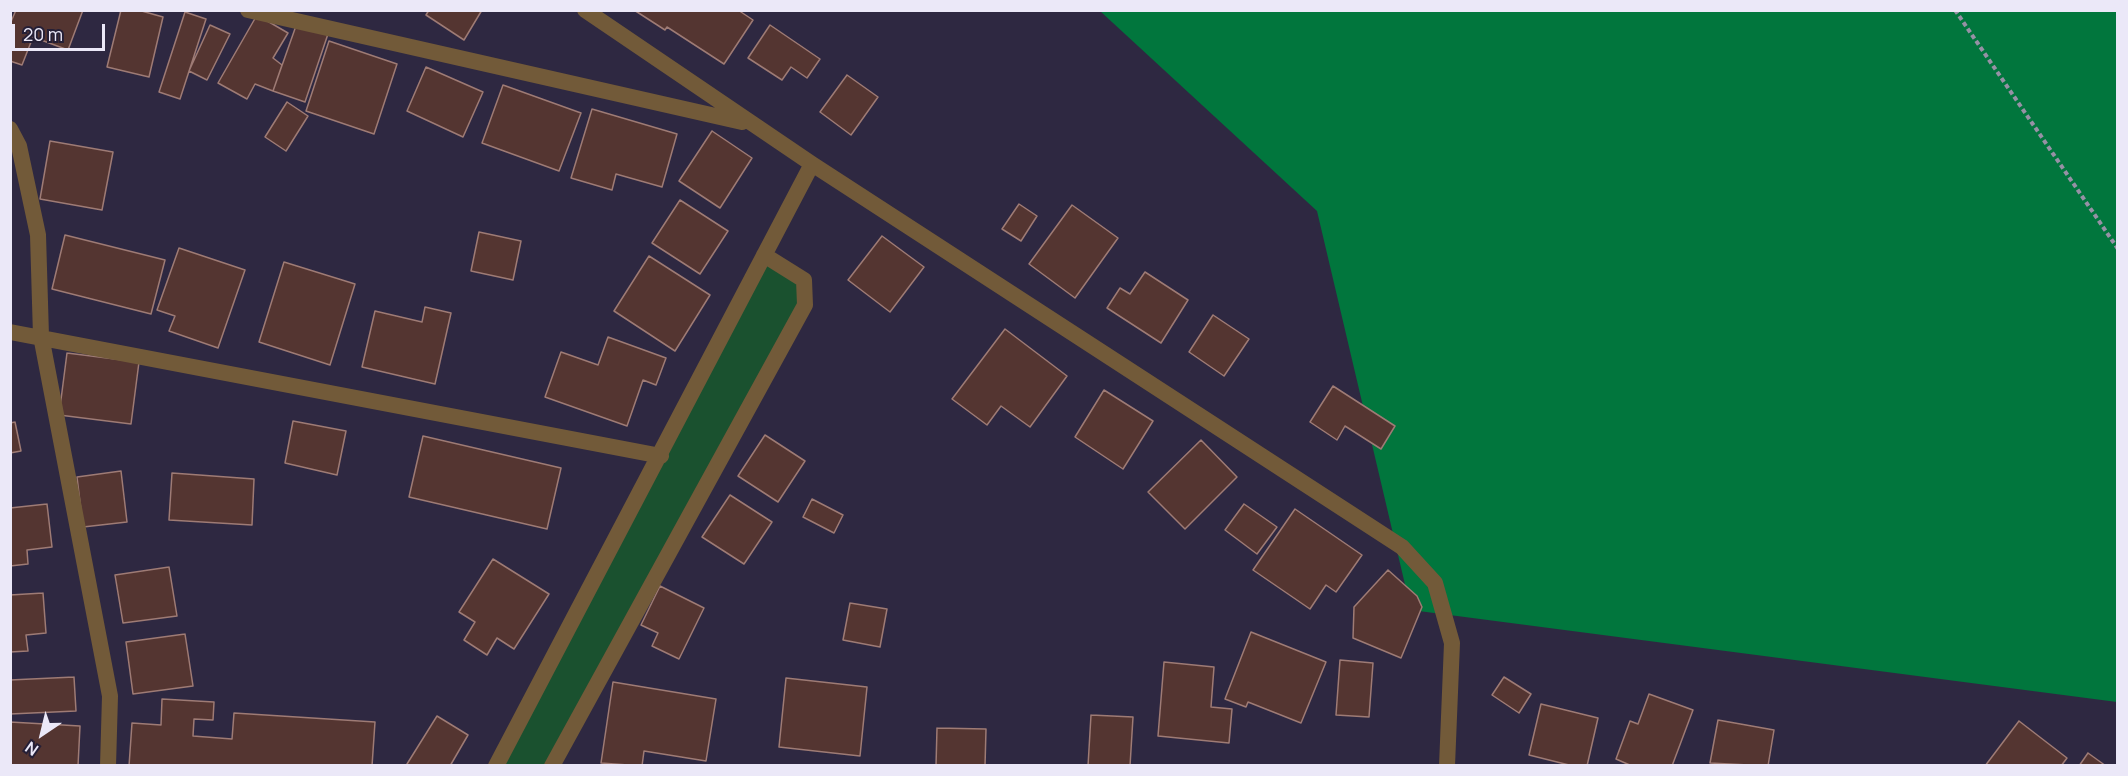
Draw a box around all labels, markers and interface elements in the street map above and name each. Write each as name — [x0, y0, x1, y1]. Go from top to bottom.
scale bar — [15, 12, 108, 50]
text: 20 m — [23, 22, 63, 46]
north arrow — [12, 704, 72, 764]
text: N — [21, 736, 43, 761]

